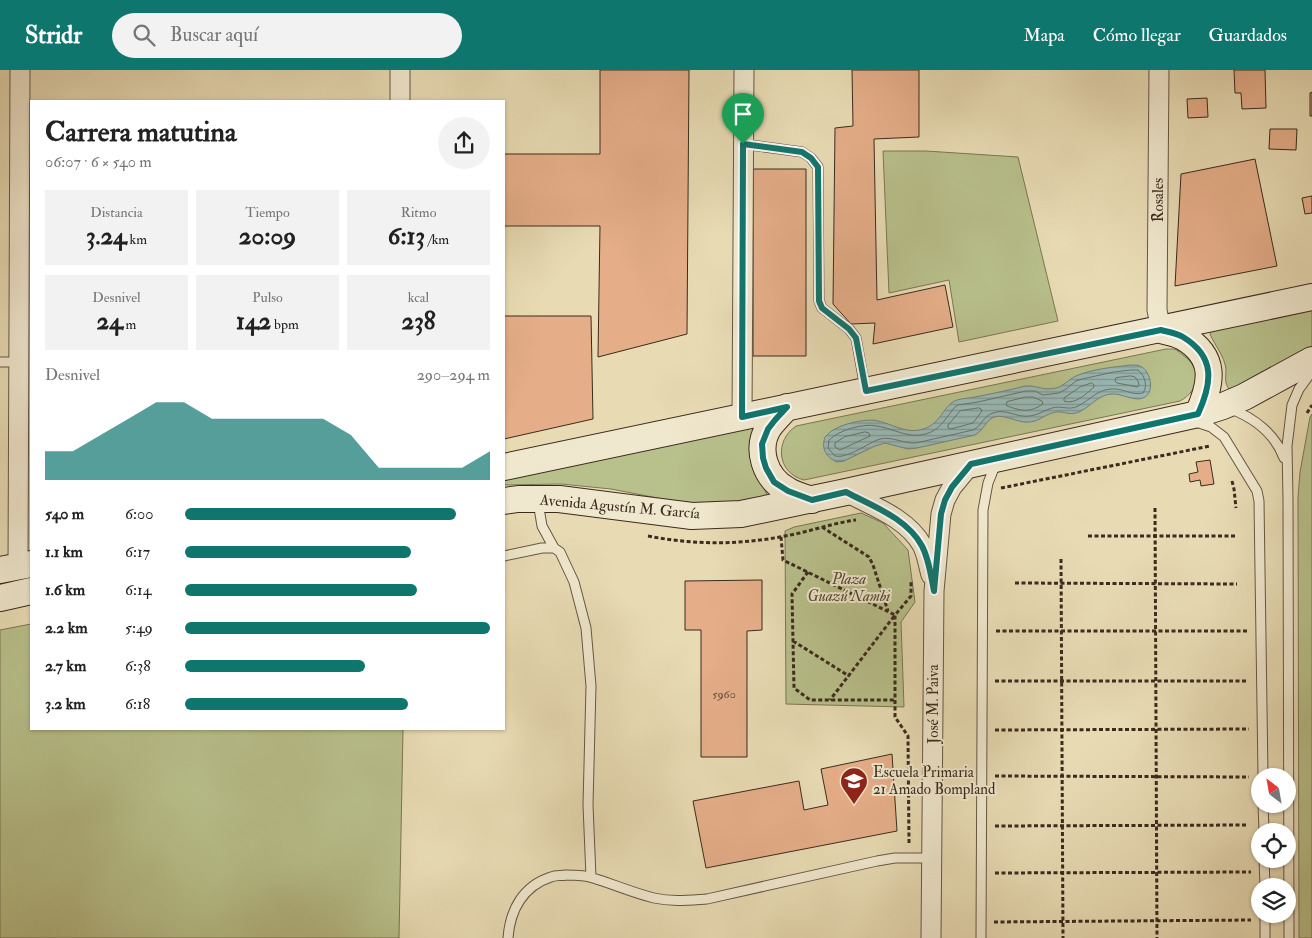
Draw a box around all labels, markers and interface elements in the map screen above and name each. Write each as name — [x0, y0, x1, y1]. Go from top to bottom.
search box — [112, 13, 462, 58]
text: Stridr — [25, 20, 82, 51]
icon: search — [130, 21, 158, 49]
text: Buscar aquí — [170, 23, 258, 47]
text: Mapa — [1024, 24, 1065, 47]
text: Cómo llegar — [1093, 24, 1181, 47]
text: Guardados — [1209, 24, 1287, 47]
pin — [722, 93, 764, 144]
icon: arrive — [729, 100, 757, 128]
text: Carrera matutina — [45, 115, 236, 150]
button: share — [438, 117, 490, 169]
text: 06:07 · 6 × 540 m — [45, 152, 152, 172]
street label: Rosales — [1149, 178, 1168, 222]
text: Distancia — [90, 204, 143, 221]
text: Tiempo — [245, 204, 290, 221]
text: Ritmo — [401, 204, 436, 221]
text: 3.24 — [86, 221, 127, 252]
text: 20:09 — [239, 221, 296, 252]
text: 6:13 — [388, 221, 425, 252]
text: km — [127, 231, 147, 248]
text: /km — [425, 231, 449, 248]
text: Desnivel — [92, 289, 141, 306]
text: Pulso — [252, 289, 283, 306]
text: kcal — [408, 289, 429, 306]
text: 24 — [97, 306, 123, 337]
text: 142 — [236, 306, 271, 337]
text: 238 — [402, 306, 436, 337]
text: m — [123, 316, 136, 333]
text: bpm — [271, 316, 299, 333]
text: Desnivel — [45, 365, 100, 385]
text: 290–294 m — [417, 365, 490, 385]
street label: Avenida Agustín M. García — [538, 490, 702, 524]
text: 540 m — [45, 504, 84, 524]
text: 6:00 — [125, 504, 153, 524]
text: 1.1 km — [45, 542, 83, 562]
text: 6:17 — [125, 542, 150, 562]
park label: Plaza Guazú Nambi — [808, 570, 890, 606]
text: 1.6 km — [45, 580, 85, 600]
text: 6:14 — [125, 580, 151, 600]
text: 2.2 km — [45, 618, 88, 638]
text: 5:49 — [125, 618, 153, 638]
text: 2.7 km — [45, 656, 86, 676]
text: 6:38 — [125, 656, 151, 676]
street label: José M. Paiva — [924, 664, 944, 745]
house number: 5960 — [712, 687, 736, 702]
text: 3.2 km — [45, 694, 86, 714]
text: 6:18 — [125, 694, 150, 714]
place label: Escuela Primaria 21 Amado Bompland — [873, 763, 996, 800]
school or university icon: Escuela Primaria 21 Amado Bompland — [839, 766, 869, 805]
north arrow — [1251, 768, 1296, 812]
map controls — [1251, 768, 1296, 923]
button: locate — [1251, 823, 1296, 868]
button: layers — [1251, 878, 1296, 923]

